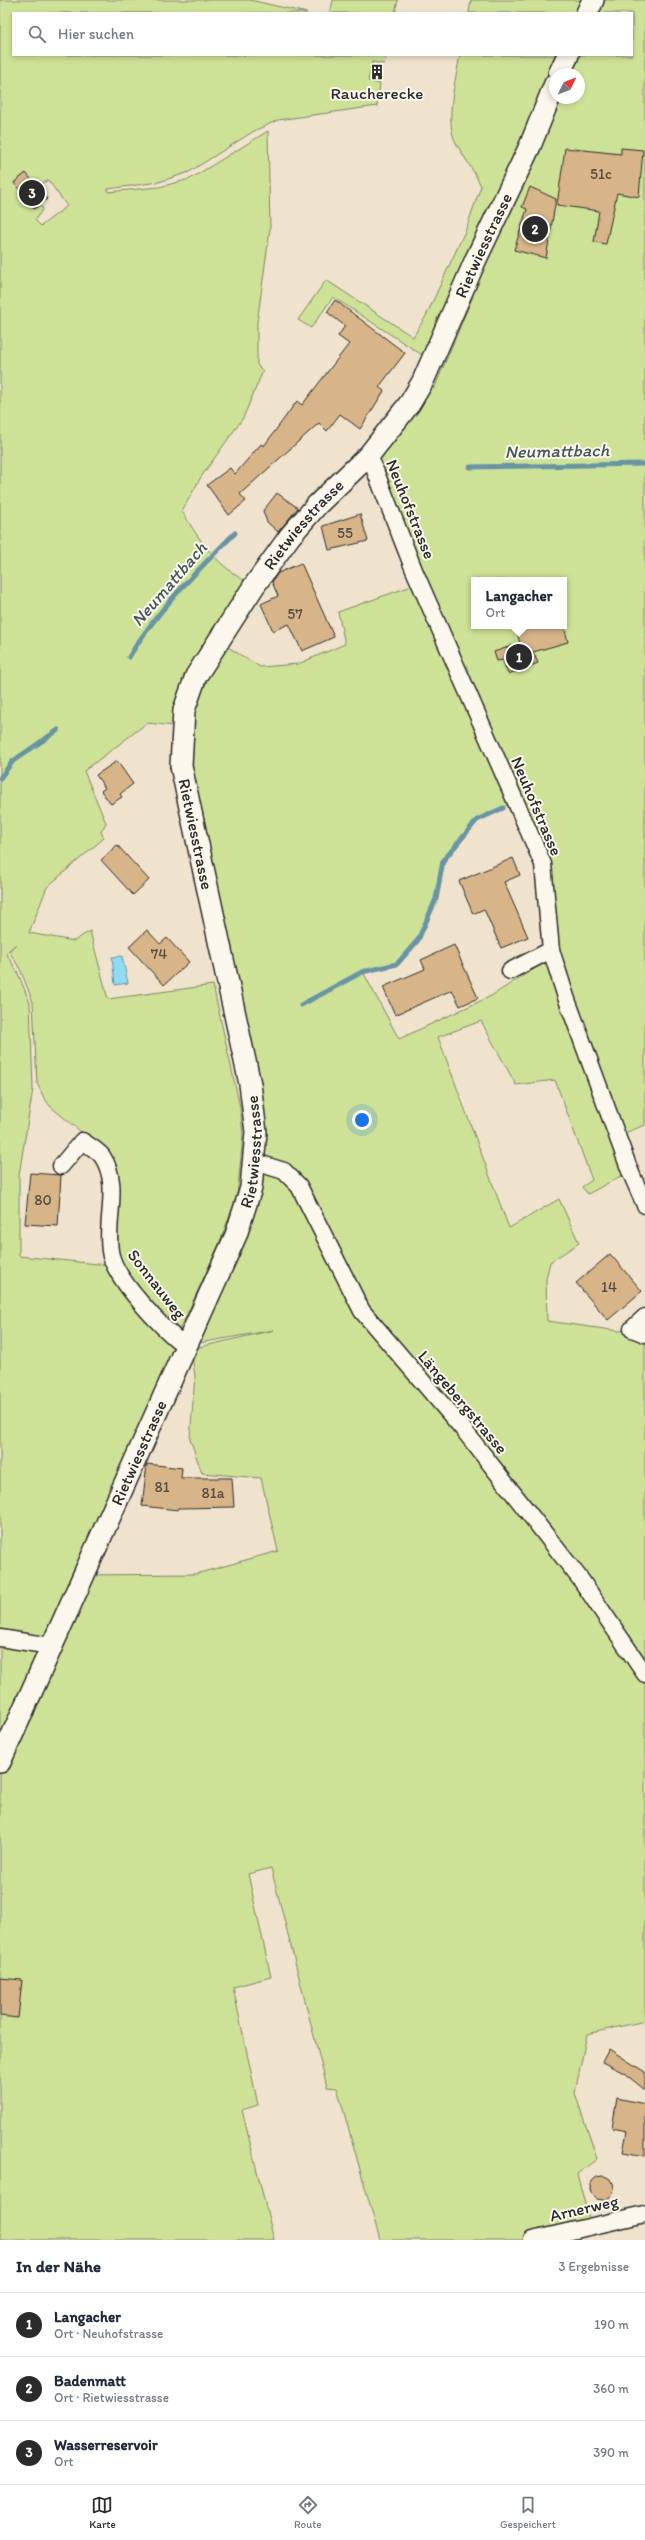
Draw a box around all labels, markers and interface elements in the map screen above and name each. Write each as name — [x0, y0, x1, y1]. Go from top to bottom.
search box — [12, 12, 633, 56]
icon: search — [26, 23, 48, 45]
text: Hier suchen — [58, 25, 134, 43]
building icon: Raucherecke — [368, 63, 386, 81]
north arrow — [549, 68, 585, 104]
place label: Raucherecke — [331, 83, 423, 103]
house number: 51c — [590, 165, 612, 183]
pin: 3 — [19, 178, 45, 208]
street label: Rietwiesstrasse — [450, 190, 516, 301]
pin: 2 — [522, 214, 548, 244]
water label: Neumattbach — [504, 439, 610, 463]
street label: Neuhofstrasse — [382, 456, 440, 562]
street label: Rietwiesstrasse — [259, 475, 348, 574]
house number: 55 — [337, 524, 353, 542]
water label: Neumattbach — [126, 537, 212, 631]
popup — [471, 577, 567, 629]
text: Langacher — [486, 587, 552, 605]
house number: 57 — [287, 605, 303, 623]
text: Ort — [486, 605, 505, 620]
pin: 1 — [506, 642, 532, 672]
street label: Neuhofstrasse — [507, 753, 567, 859]
street label: Rietwiesstrasse — [174, 777, 218, 891]
house number: 74 — [151, 945, 167, 963]
street label: Rietwiesstrasse — [235, 1094, 266, 1210]
your location — [352, 1110, 372, 1130]
house number: 80 — [34, 1191, 52, 1209]
street label: Sonnauweg — [124, 1245, 191, 1323]
house number: 14 — [601, 1278, 617, 1296]
street label: Längebergstrasse — [414, 1346, 512, 1458]
street label: Rietwiesstrasse — [106, 1397, 171, 1508]
house number: 81 — [154, 1478, 170, 1496]
house number: 81a — [202, 1484, 225, 1502]
street label: Arnerweg — [548, 2190, 621, 2226]
text: In der Nähe — [16, 2256, 101, 2276]
text: 3 Ergebnisse — [559, 2259, 629, 2274]
text: Langacher — [54, 2308, 121, 2326]
text: 1 — [26, 2317, 32, 2332]
text: 190 m — [594, 2317, 629, 2332]
text: Ort · Neuhofstrasse — [54, 2326, 163, 2341]
text: Badenmatt — [54, 2372, 126, 2390]
text: 2 — [26, 2381, 32, 2396]
text: 360 m — [593, 2381, 629, 2396]
text: Ort · Rietwiesstrasse — [54, 2390, 169, 2405]
text: Wasserreservoir — [54, 2436, 158, 2454]
text: 3 — [25, 2445, 33, 2460]
text: 390 m — [593, 2445, 629, 2460]
text: Ort — [54, 2454, 73, 2469]
tab: Karte — [89, 2494, 116, 2531]
tab: Route — [294, 2494, 322, 2531]
tab: Gespeichert — [500, 2494, 556, 2531]

